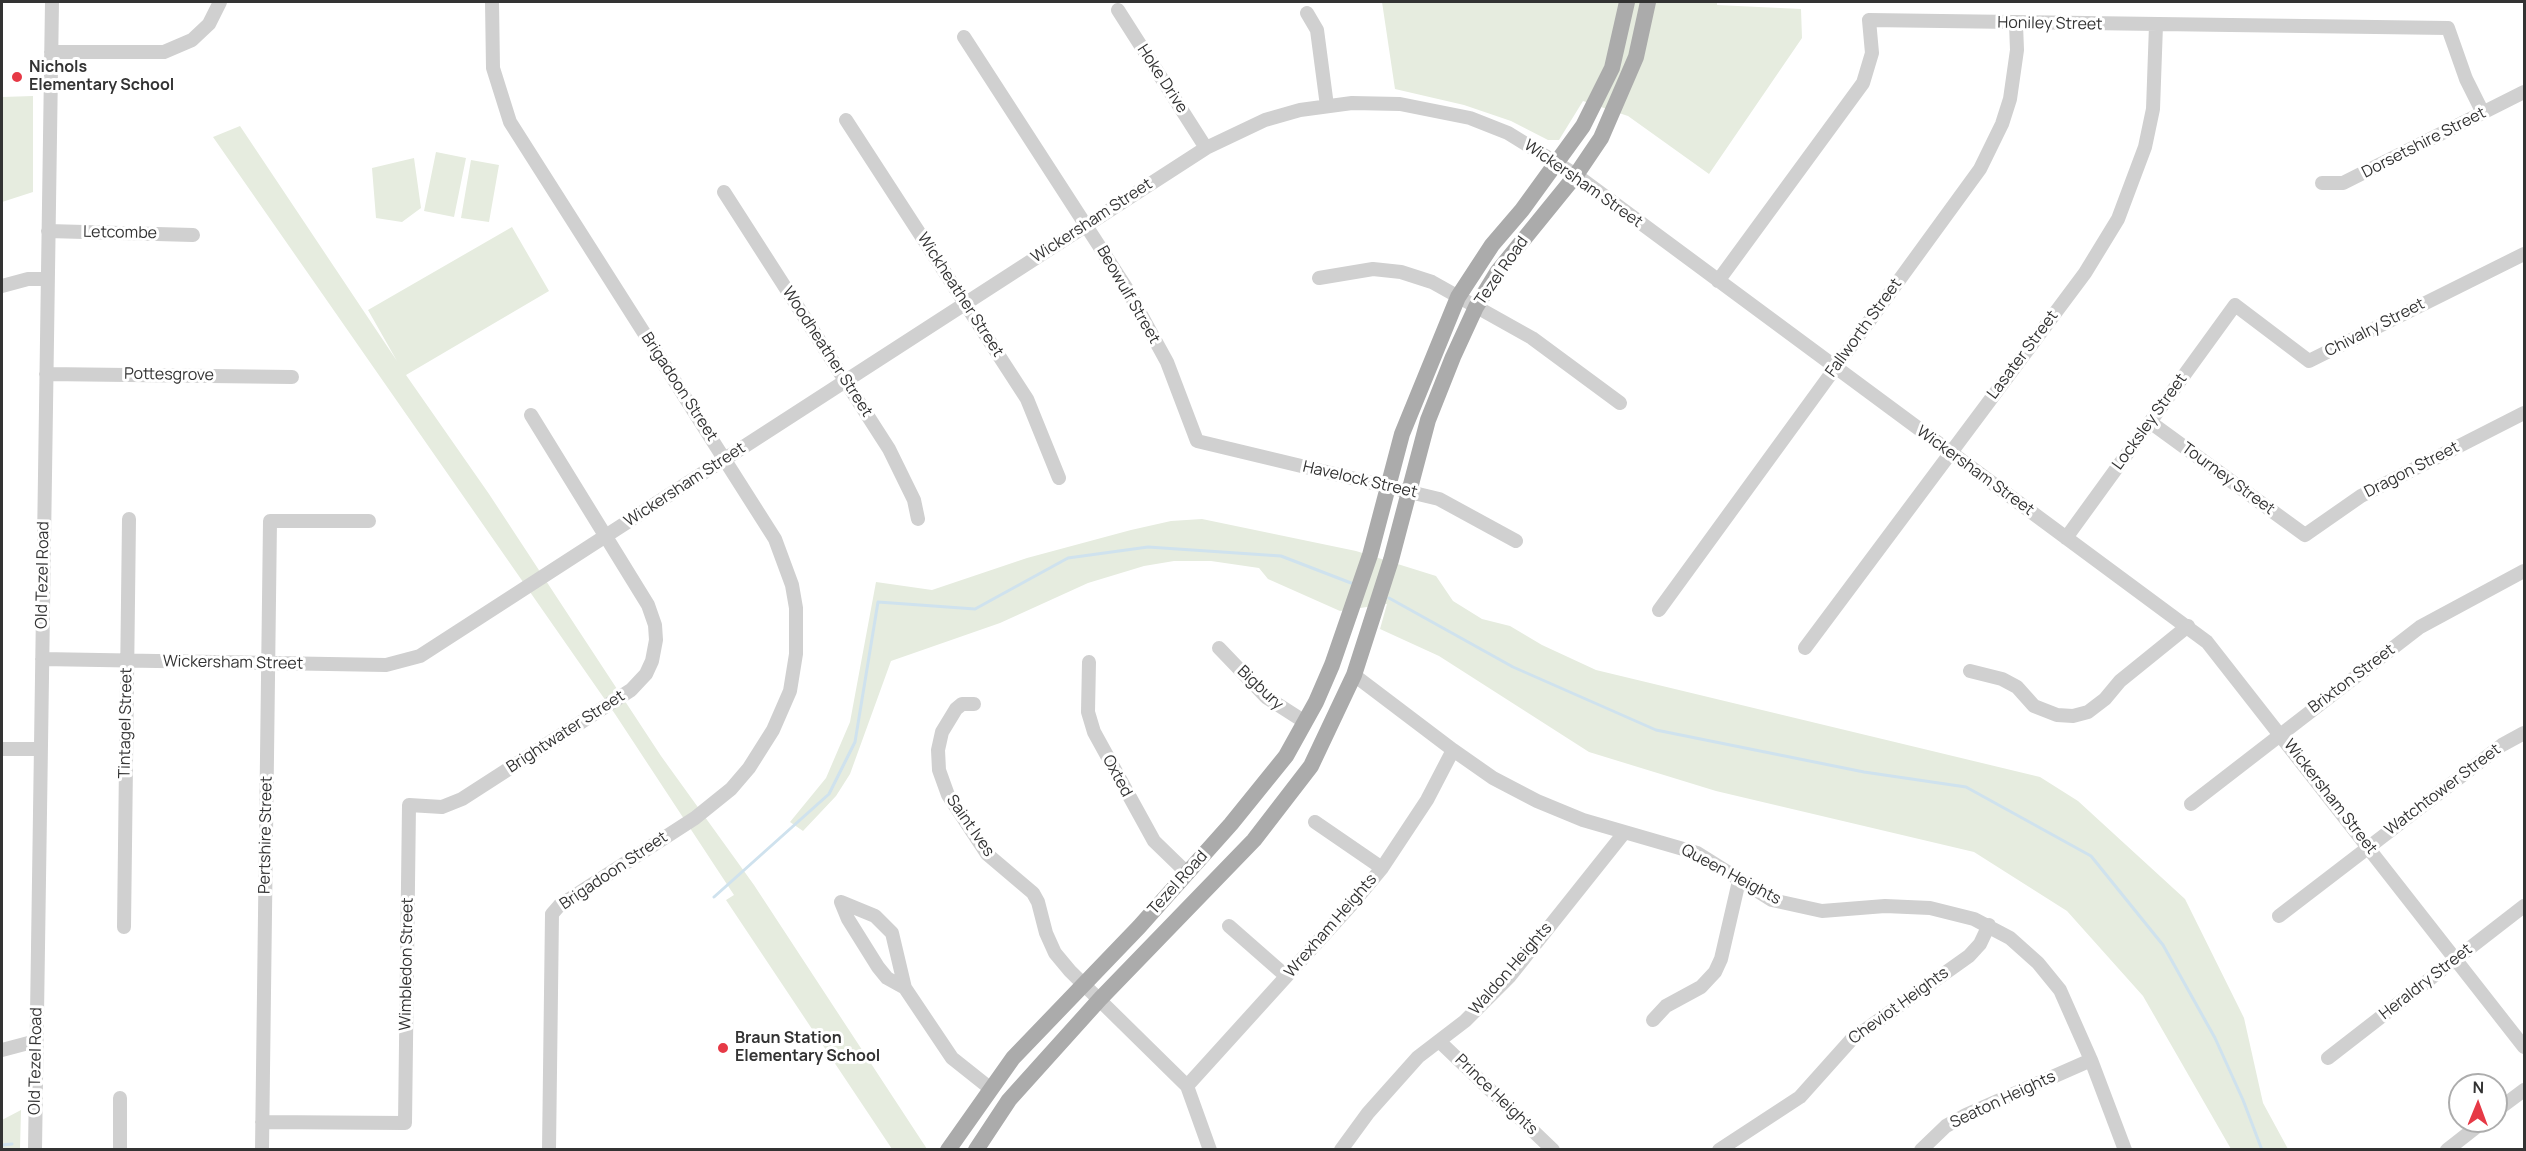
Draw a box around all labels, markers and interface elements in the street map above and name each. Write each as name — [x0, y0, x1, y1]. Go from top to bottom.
street label: Honiley Street — [1997, 13, 2103, 35]
street label: Hoke Drive — [1133, 41, 1191, 117]
place label: Nichols Elementary School — [29, 58, 174, 96]
marker: Nichols Elementary School — [10, 70, 24, 84]
street label: Dorsetshire Street — [2359, 103, 2489, 183]
street label: Wickersham Street — [1520, 136, 1646, 232]
street label: Wickersham Street — [1028, 175, 1156, 267]
street label: Letcombe — [83, 223, 157, 243]
street label: Wickheather Street — [913, 229, 1007, 361]
street label: Tezel Road — [1471, 233, 1533, 309]
street label: Beowulf Street — [1092, 243, 1164, 347]
street label: Fallworth Street — [1822, 275, 1906, 381]
street label: Woodheather Street — [778, 283, 876, 421]
street label: Chivalry Street — [2322, 295, 2428, 361]
street label: Lasater Street — [1984, 307, 2062, 403]
street label: Brigadoon Street — [637, 329, 721, 445]
street label: Pottesgrove — [124, 365, 214, 385]
street label: Locksley Street — [2109, 370, 2191, 474]
street label: Wickersham Street — [1913, 422, 2037, 520]
street label: Dragon Street — [2361, 438, 2463, 502]
street label: Wickersham Street — [621, 439, 749, 531]
street label: Tourney Street — [2178, 439, 2278, 519]
street label: Havelock Street — [1301, 458, 1419, 502]
street label: Old Tezel Road — [32, 521, 54, 629]
street label: Brixton Street — [2305, 640, 2399, 718]
street label: Wickersham Street — [163, 652, 303, 674]
street label: Bigbury — [1233, 662, 1287, 714]
street label: Tintagel Street — [115, 667, 137, 779]
street label: Brightwater Street — [503, 687, 629, 777]
street label: Wickersham Street — [2279, 736, 2381, 858]
street label: Watchtower Street — [2381, 740, 2505, 840]
street label: Oxted — [1098, 752, 1136, 800]
street label: Pertshire Street — [255, 776, 277, 894]
street label: Saint Ives — [942, 791, 998, 861]
street label: Brigadoon Street — [556, 828, 672, 914]
street label: Queen Heights — [1678, 841, 1784, 909]
street label: Tezel Road — [1144, 847, 1212, 919]
street label: Wrexham Heights — [1281, 870, 1381, 982]
street label: Wimbledon Street — [396, 897, 418, 1031]
street label: Waldon Heights — [1466, 919, 1556, 1019]
street label: Heraldry Street — [2376, 940, 2476, 1024]
street label: Cheviot Heights — [1845, 963, 1953, 1049]
street label: Old Tezel Road — [25, 1007, 47, 1115]
place label: Braun Station Elementary School — [735, 1029, 880, 1067]
marker: Braun Station Elementary School — [716, 1041, 730, 1055]
street label: Prince Heights — [1451, 1051, 1541, 1139]
street label: Seaton Heights — [1947, 1067, 2059, 1133]
north arrow — [2448, 1073, 2508, 1133]
text: N — [2472, 1076, 2484, 1098]

